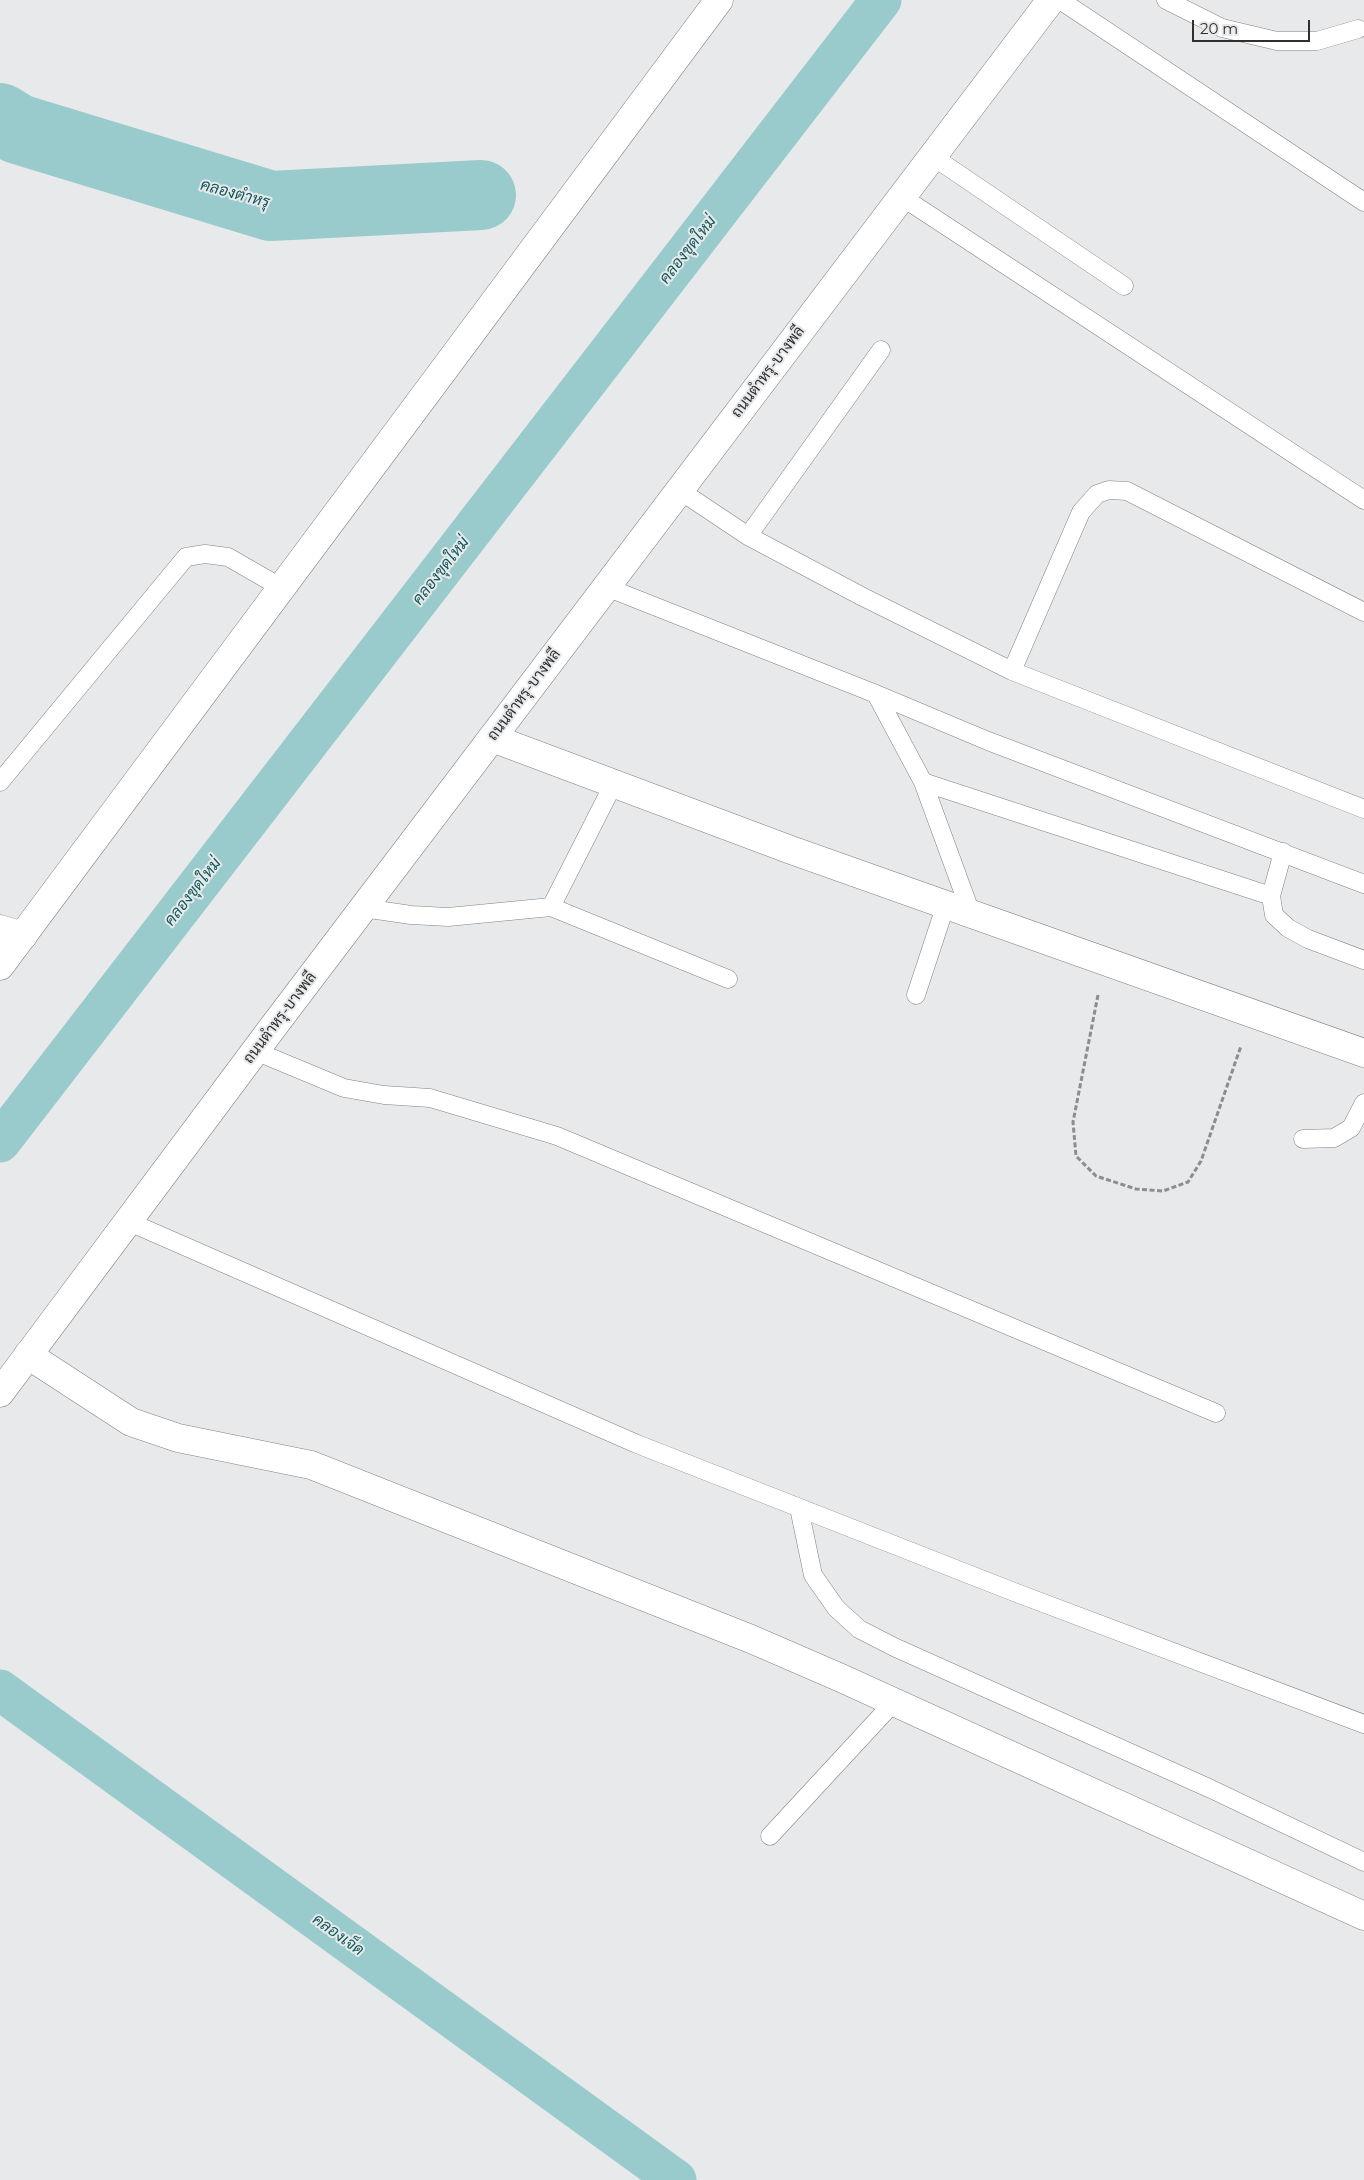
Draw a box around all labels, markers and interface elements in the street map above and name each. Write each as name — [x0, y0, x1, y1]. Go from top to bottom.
scale bar — [1194, 10, 1312, 42]
text: 20 m — [1200, 19, 1238, 38]
water label: คลองตำหรุ — [198, 176, 272, 212]
water label: คลองขุดใหม่ — [656, 212, 720, 288]
street label: ถนนตำหรุ-บางพลี — [728, 323, 808, 421]
water label: คลองขุดใหม่ — [409, 533, 473, 609]
street label: ถนนตำหรุ-บางพลี — [484, 646, 564, 744]
water label: คลองขุดใหม่ — [161, 854, 225, 930]
street label: ถนนตำหรุ-บางพลี — [240, 969, 320, 1067]
water label: คลองเจ็ด — [309, 1910, 367, 1960]

